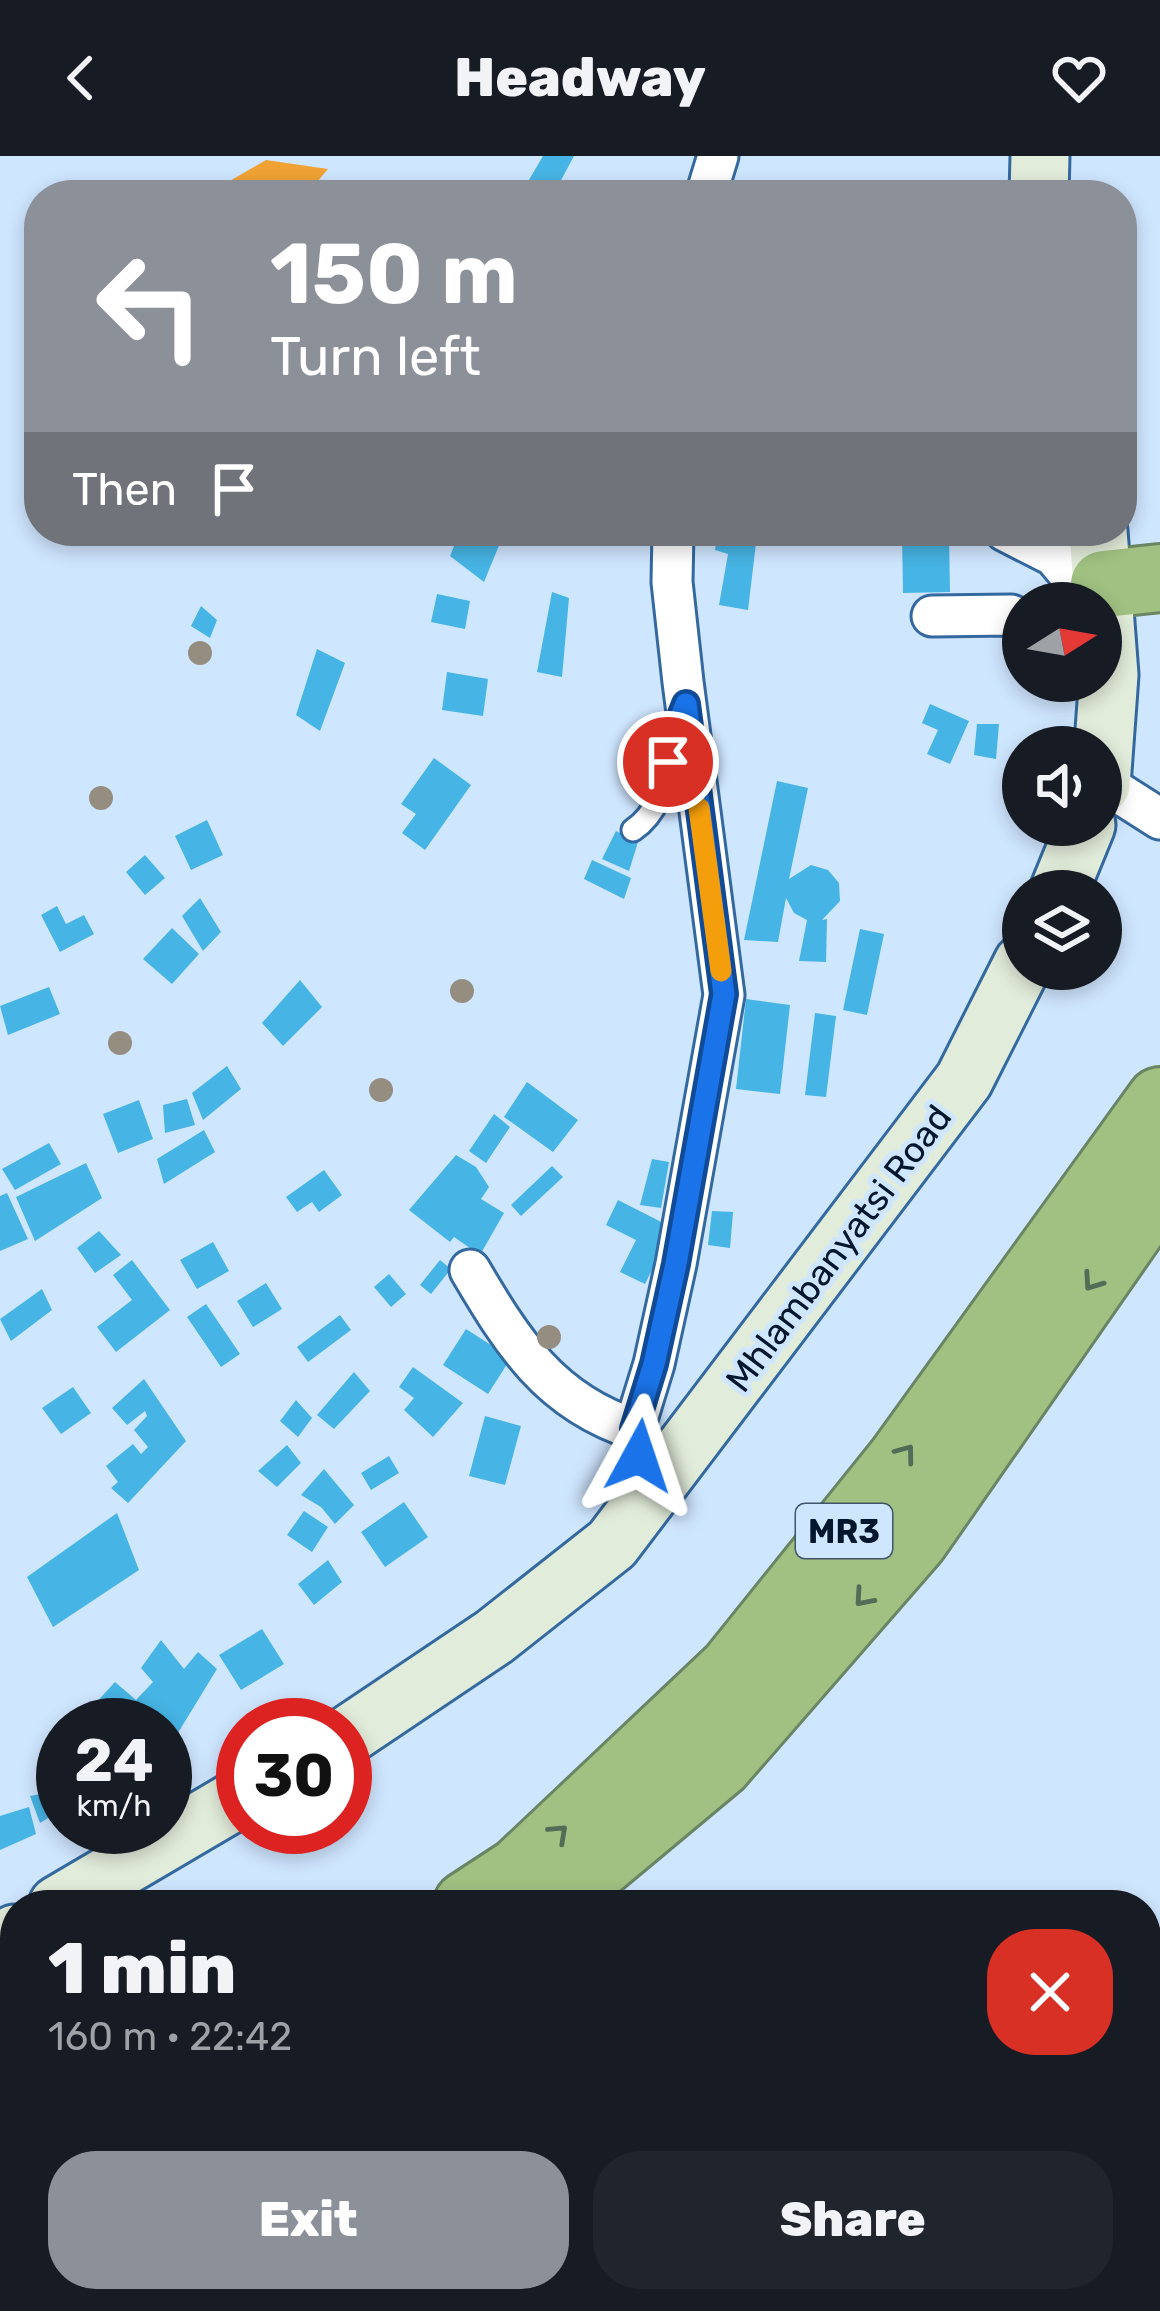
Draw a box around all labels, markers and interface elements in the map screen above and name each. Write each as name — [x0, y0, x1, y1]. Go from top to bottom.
icon: back — [48, 45, 114, 111]
icon: heart — [1046, 45, 1112, 111]
text: Headway — [454, 46, 706, 110]
text: 150 m — [270, 224, 518, 324]
icon: left — [72, 228, 228, 384]
text: Turn left — [270, 325, 481, 389]
icon: arrive — [201, 456, 267, 522]
text: Then — [72, 463, 177, 516]
north arrow — [1002, 582, 1122, 702]
map controls — [1002, 582, 1122, 990]
pin — [617, 711, 719, 813]
button: sound — [1002, 726, 1122, 846]
icon: arrive — [635, 729, 701, 795]
button: layers — [1002, 870, 1122, 990]
street label: Mhlambanyatsi Road — [717, 1096, 960, 1400]
one-way arrow — [1084, 1269, 1106, 1291]
position arrow — [576, 1393, 702, 1519]
one-way arrow — [892, 1445, 913, 1467]
road number: MR3 — [796, 1504, 892, 1558]
one-way arrow — [856, 1584, 877, 1606]
speed limit sign: 30 — [216, 1698, 372, 1854]
text: 24 — [74, 1725, 154, 1796]
text: km/h — [77, 1788, 151, 1824]
one-way arrow — [545, 1826, 567, 1848]
text: 1 min — [48, 1926, 236, 2011]
button: close — [987, 1929, 1113, 2055]
text: 160 m · 22:42 — [48, 2014, 292, 2060]
button: Exit — [48, 2151, 569, 2289]
button: Share — [593, 2151, 1113, 2289]

